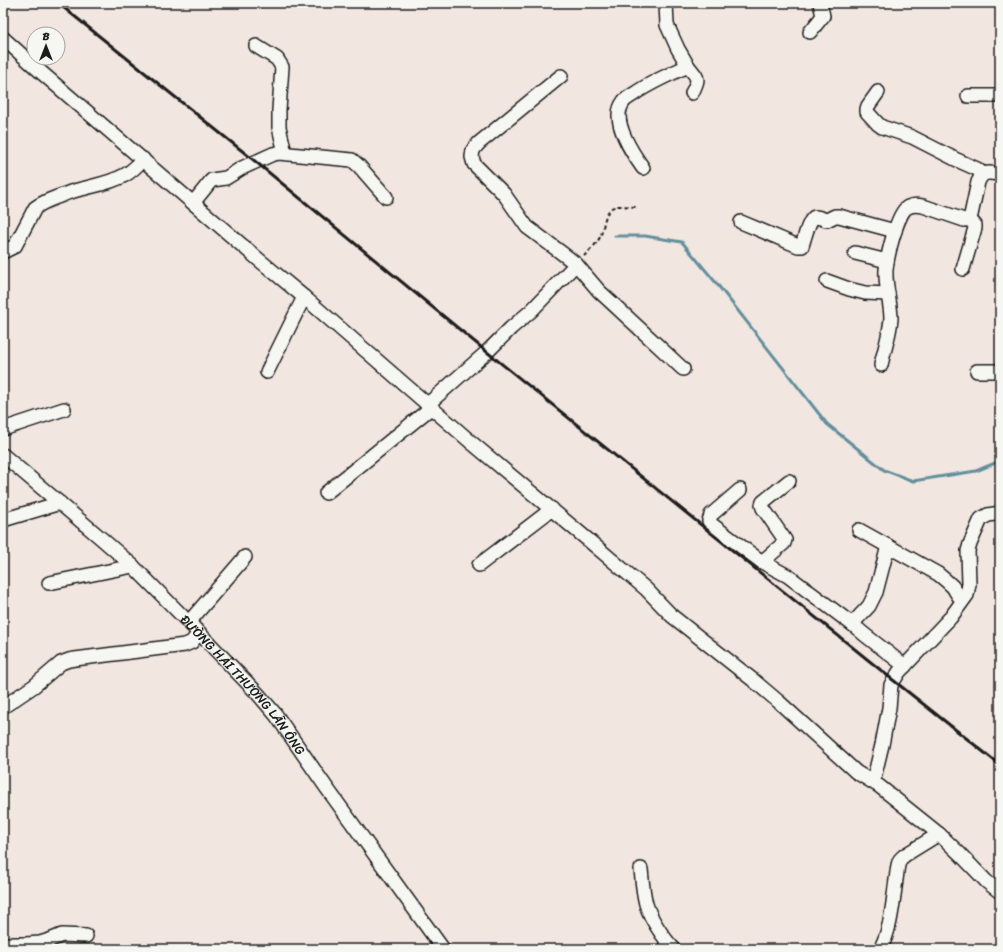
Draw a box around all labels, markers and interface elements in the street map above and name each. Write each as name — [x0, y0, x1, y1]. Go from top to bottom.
north arrow — [26, 26, 66, 66]
text: B — [43, 27, 50, 46]
street label: ĐƯỜNG HẢI THƯỢNG LÃN ÔNG — [174, 609, 311, 760]

